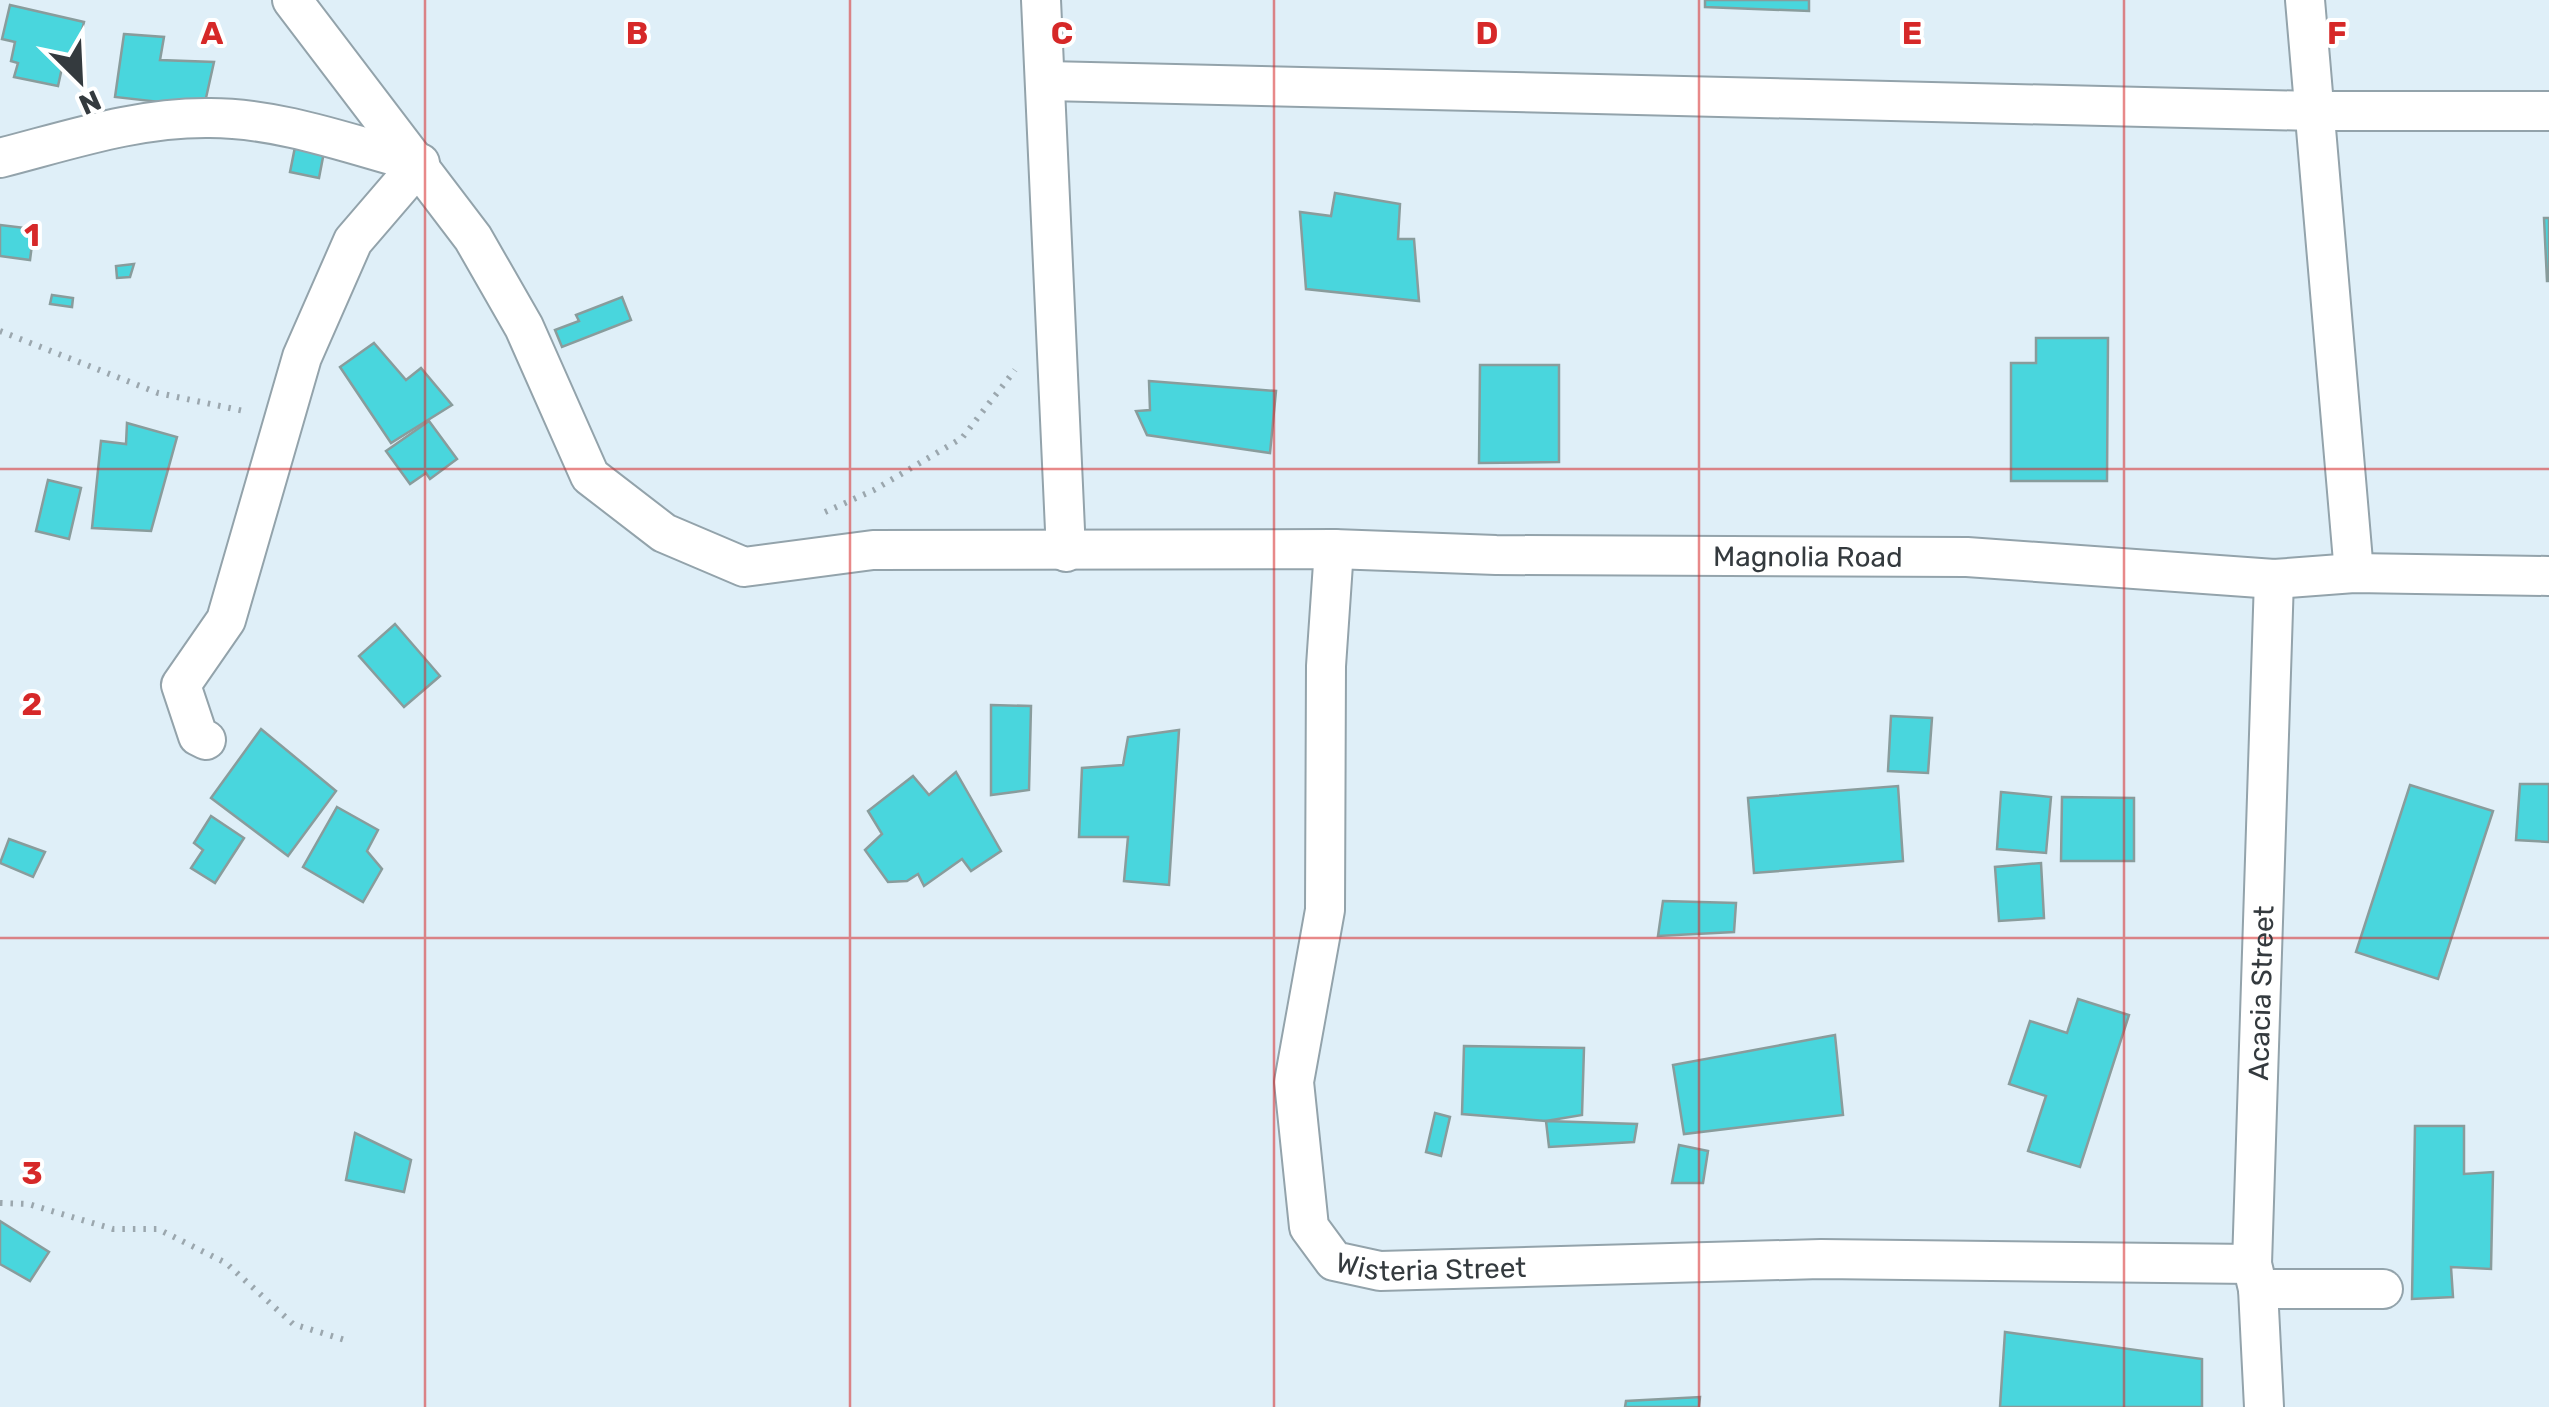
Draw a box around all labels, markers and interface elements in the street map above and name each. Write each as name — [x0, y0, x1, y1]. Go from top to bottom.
text: A — [201, 14, 224, 52]
text: B — [626, 14, 648, 52]
text: C — [1051, 14, 1073, 52]
text: D — [1476, 14, 1498, 52]
text: E — [1902, 14, 1922, 52]
text: F — [2327, 14, 2347, 52]
north arrow — [30, 30, 130, 130]
text: N — [74, 83, 106, 122]
text: 1 — [24, 216, 40, 254]
street label: Magnolia Road — [1713, 540, 1903, 574]
text: 2 — [22, 685, 42, 723]
street label: Acacia Street — [2242, 905, 2281, 1081]
text: 3 — [21, 1154, 43, 1192]
street label: Wisteria Street — [1333, 1246, 1527, 1288]

